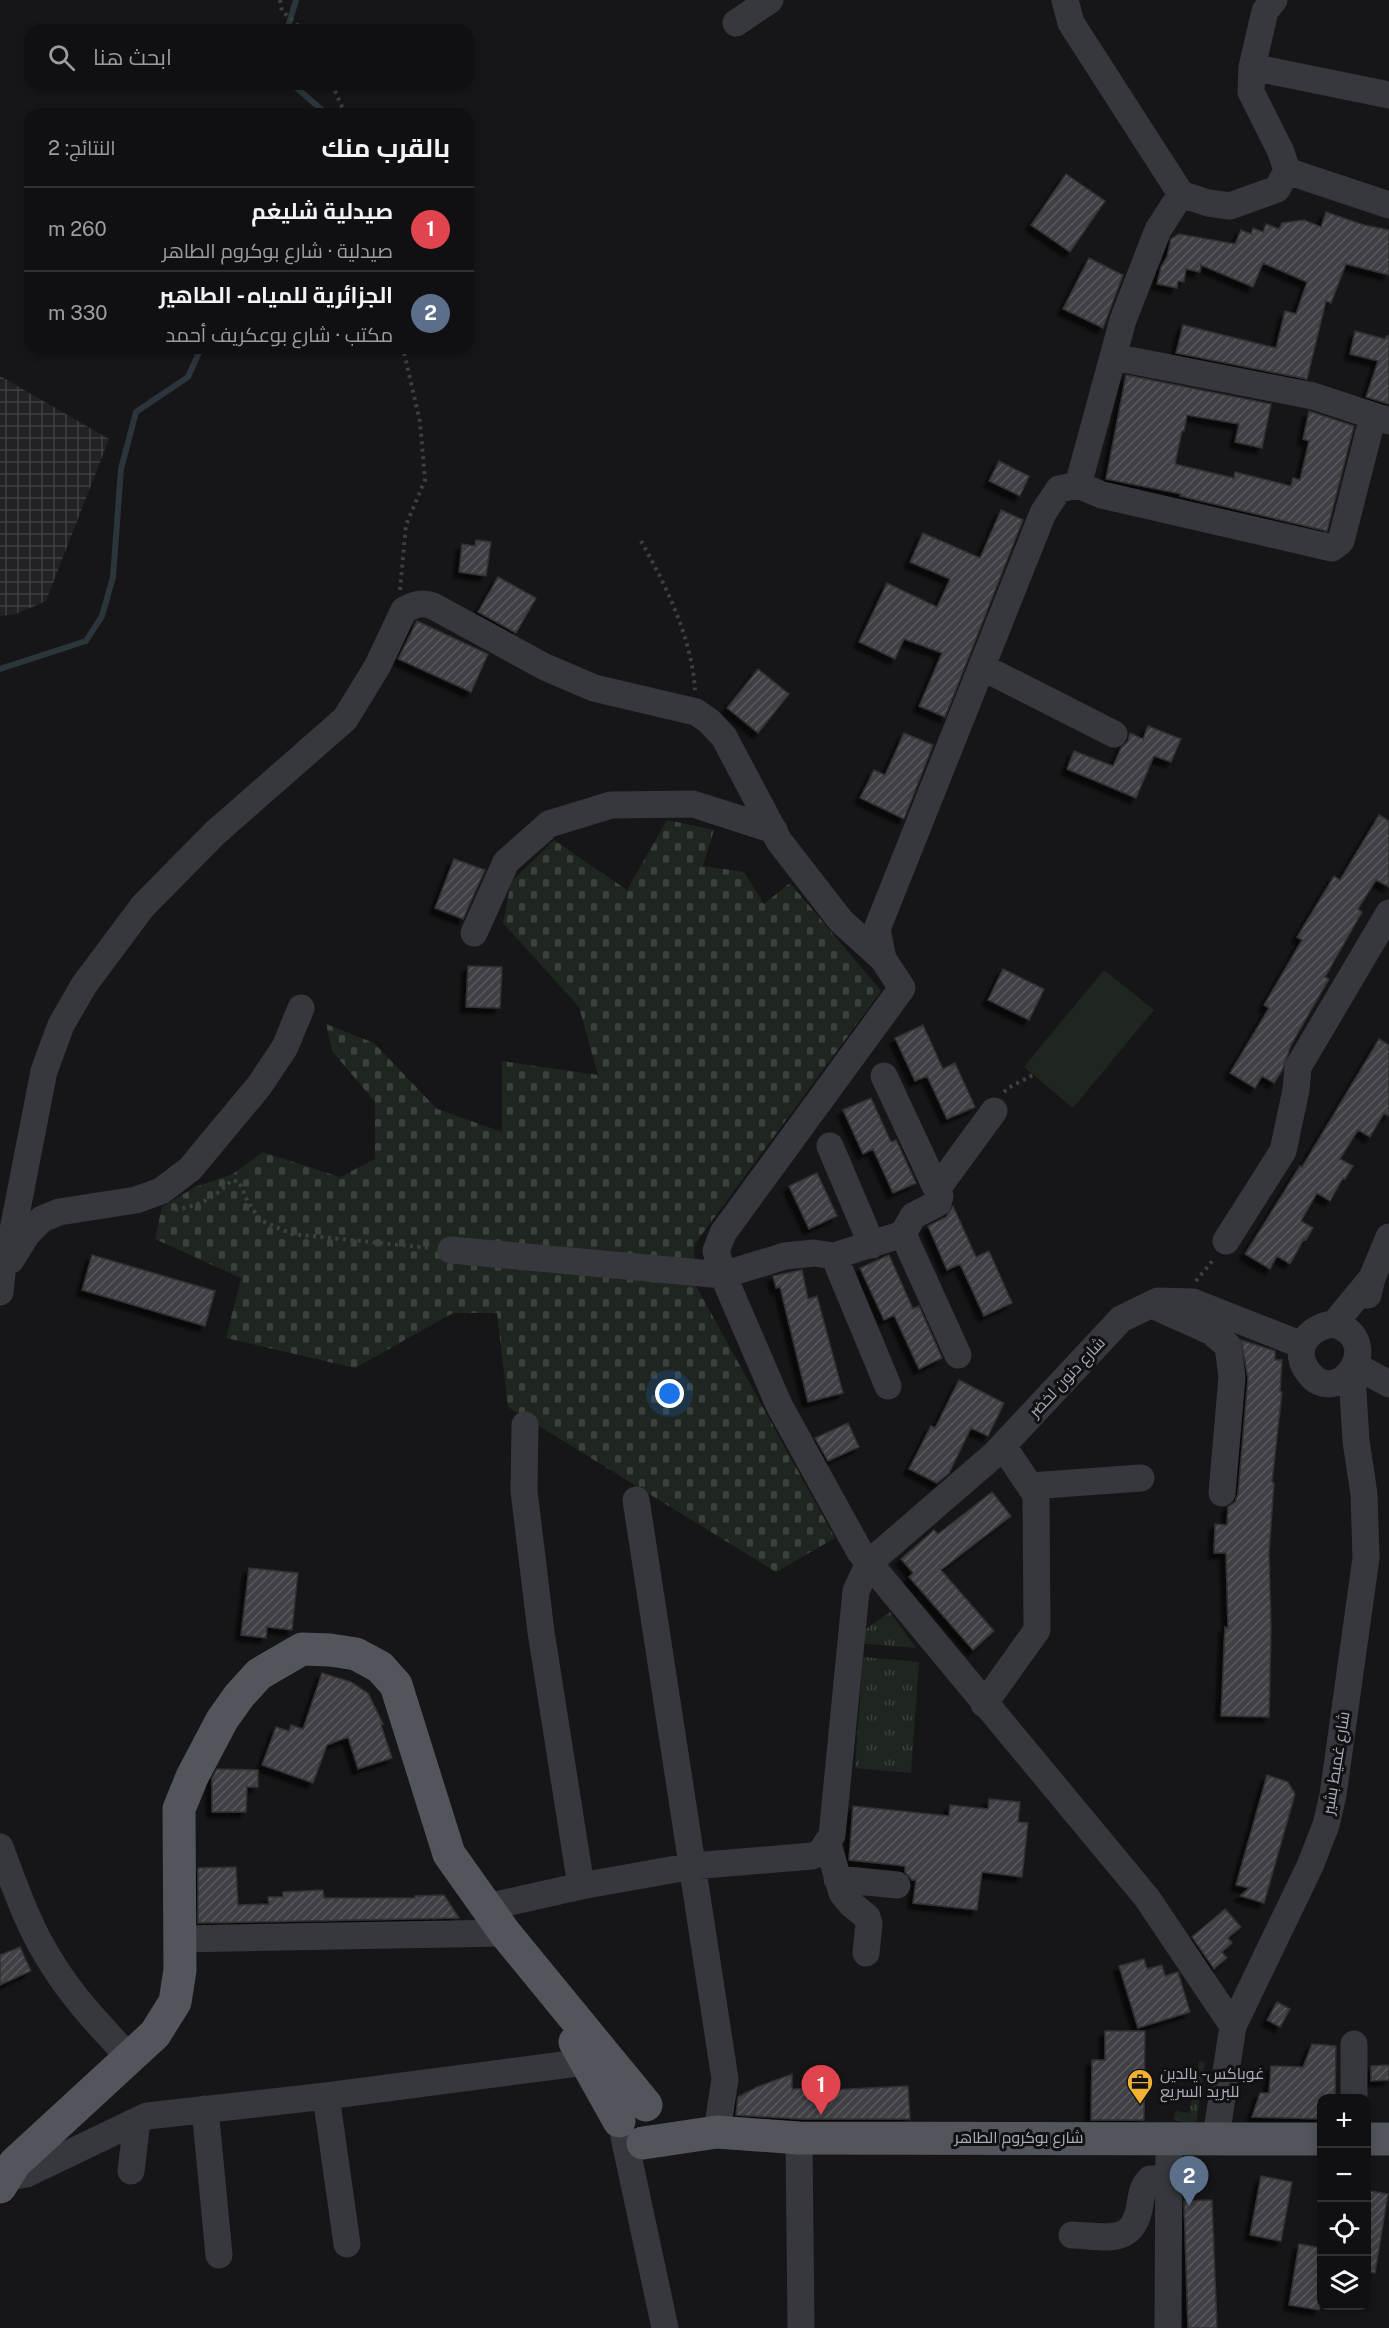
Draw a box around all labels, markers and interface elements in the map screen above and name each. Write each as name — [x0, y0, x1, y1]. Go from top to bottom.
search box — [24, 24, 474, 90]
icon: search — [45, 41, 78, 74]
text: ابحث هنا — [93, 44, 172, 70]
text: بالقرب منك — [321, 132, 450, 163]
text: النتائج: 2 — [48, 136, 116, 160]
text: صيدلية شليغم — [251, 198, 393, 224]
text: 260 m — [48, 217, 107, 241]
text: 1 — [426, 217, 435, 241]
text: صيدلية · شارع بوكروم الطاهر — [162, 239, 393, 263]
text: الجزائرية للمياه - الطاهير — [159, 282, 393, 308]
text: 330 m — [48, 301, 107, 325]
text: 2 — [424, 301, 437, 325]
text: مكتب · شارع بوعكريف أحمد — [166, 323, 393, 347]
street label: شارع دنون لخضر — [1024, 1333, 1110, 1423]
your location — [655, 1379, 684, 1408]
street label: شارع غميط بشير — [1318, 1710, 1355, 1817]
place label: غوباكس - يالدين للبريد السريع — [1160, 2064, 1264, 2103]
pin: 1 — [802, 2066, 840, 2115]
office icon: غوباكس - يالدين للبريد السريع — [1125, 2067, 1155, 2105]
map controls — [1317, 2094, 1371, 2310]
button: + — [1317, 2094, 1371, 2148]
street label: شارع بوكروم الطاهر — [954, 2128, 1083, 2149]
button: − — [1317, 2148, 1371, 2202]
pin: 2 — [1170, 2156, 1208, 2206]
button: locate — [1317, 2202, 1371, 2256]
button: layers — [1317, 2256, 1371, 2310]

